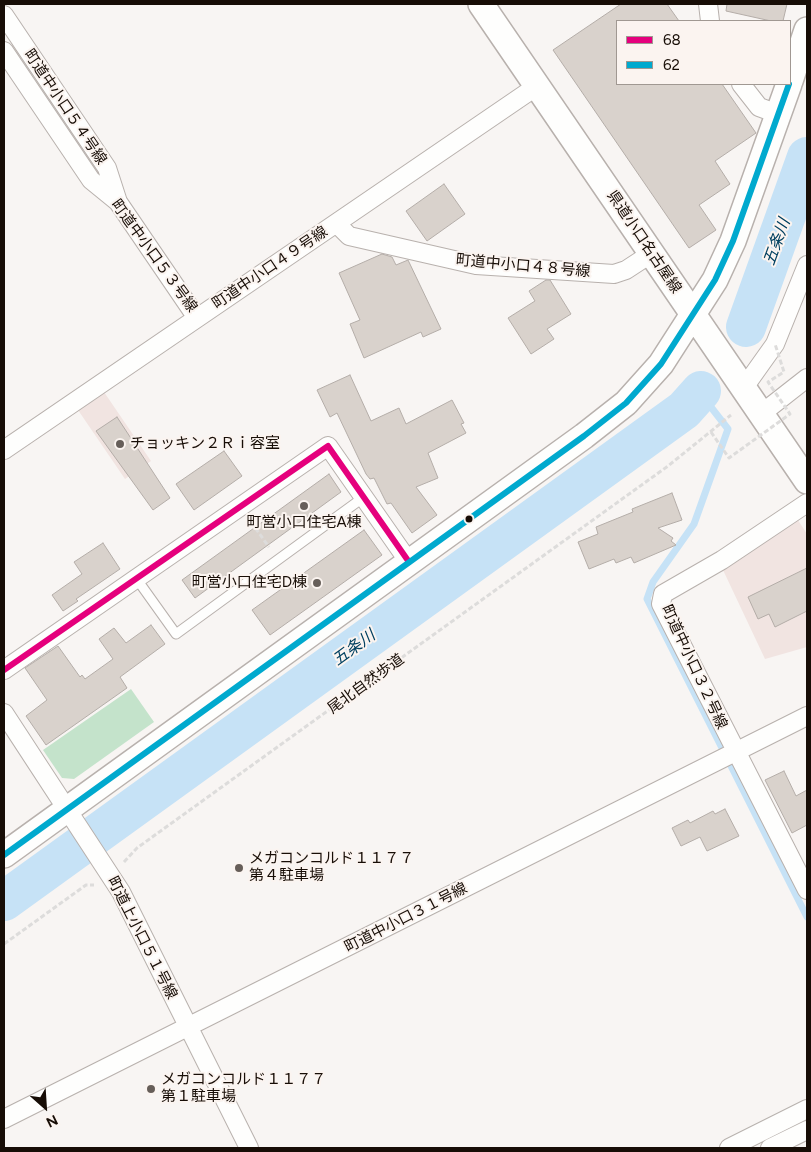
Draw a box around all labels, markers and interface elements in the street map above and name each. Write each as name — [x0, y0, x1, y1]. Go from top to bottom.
legend — [616, 20, 791, 85]
text: 68 — [663, 31, 681, 49]
street label: 町道中小口５４号線 — [20, 46, 110, 168]
text: 62 — [663, 56, 680, 74]
street label: 県道小口名古屋線 — [603, 187, 685, 297]
street label: 町道中小口５３号線 — [107, 196, 201, 316]
water label: 五条川 — [760, 216, 794, 268]
street label: 町道中小口４９号線 — [209, 223, 331, 313]
street label: 町道中小口４８号線 — [455, 251, 591, 281]
place label: チョッキン２Ｒｉ容室 — [130, 435, 280, 453]
marker: チョッキン２Ｒｉ容室 — [114, 438, 126, 450]
marker: 町営小口住宅A棟 — [298, 500, 310, 512]
place label: 町営小口住宅A棟 — [246, 514, 362, 532]
unlabelled marker — [464, 514, 474, 524]
place label: 町営小口住宅D棟 — [192, 574, 307, 592]
marker: 町営小口住宅D棟 — [311, 577, 323, 589]
street label: 町道中小口３２号線 — [657, 602, 731, 732]
water label: 五条川 — [329, 626, 379, 670]
street label: 尾北自然歩道 — [324, 650, 408, 718]
place label: メガコンコルド１１７７ 第４駐車場 — [249, 850, 414, 885]
marker: メガコンコルド１１７７ 第４駐車場 — [233, 862, 245, 874]
street label: 町道上小口５１号線 — [103, 874, 181, 1002]
street label: 町道中小口３１号線 — [342, 879, 470, 957]
place label: メガコンコルド１１７７ 第１駐車場 — [161, 1071, 326, 1106]
north arrow — [20, 1082, 70, 1132]
marker: メガコンコルド１１７７ 第１駐車場 — [145, 1083, 157, 1095]
text: N — [43, 1111, 60, 1131]

